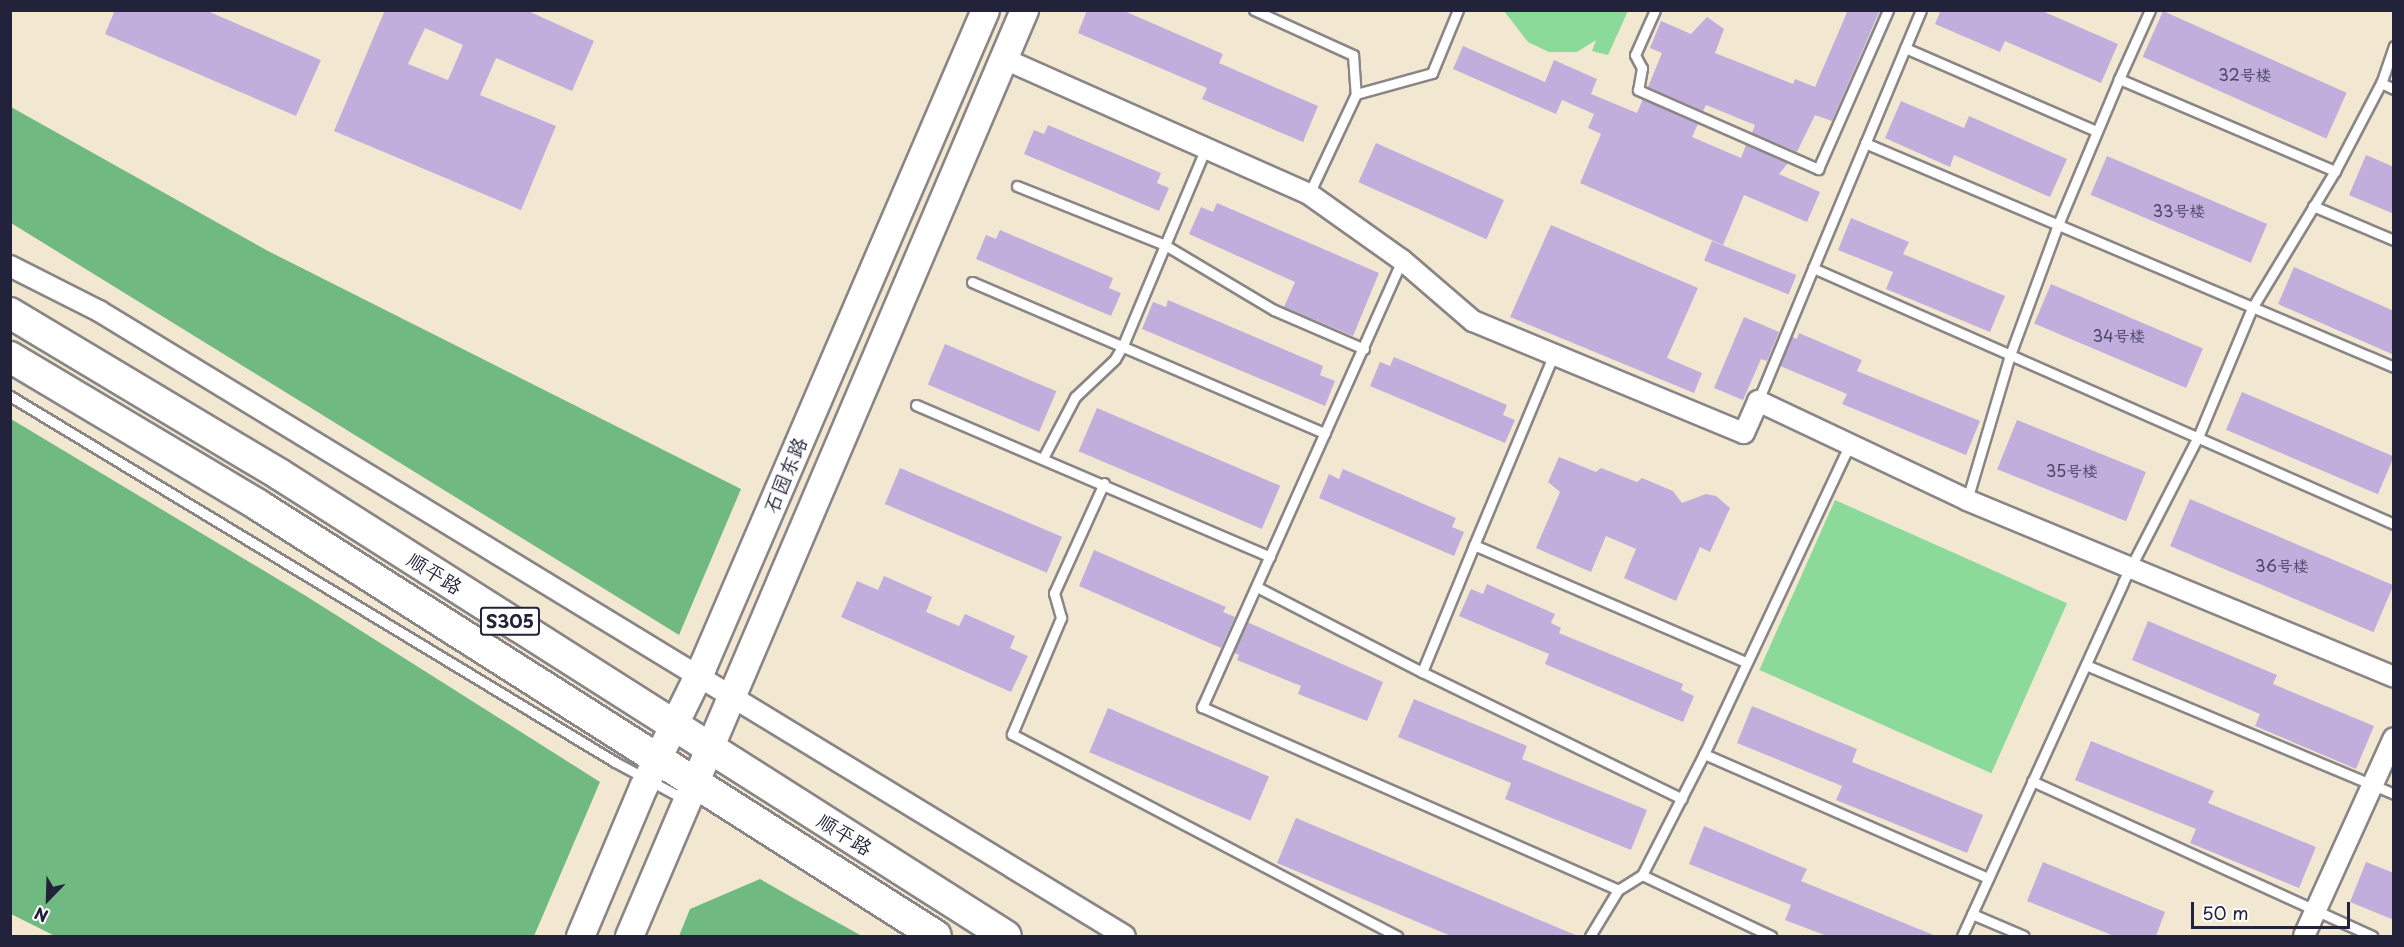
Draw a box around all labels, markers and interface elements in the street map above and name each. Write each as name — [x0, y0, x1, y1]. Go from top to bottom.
house number: 32号楼 — [2218, 64, 2272, 84]
house number: 33号楼 — [2152, 200, 2206, 220]
house number: 34号楼 — [2092, 325, 2146, 345]
street label: 石园东路 — [758, 433, 812, 517]
house number: 35号楼 — [2046, 460, 2098, 480]
street label: 顺平路 — [403, 547, 467, 599]
house number: 36号楼 — [2255, 555, 2309, 575]
road number: S305 — [478, 606, 542, 636]
street label: 顺平路 — [813, 808, 877, 860]
north arrow — [18, 869, 78, 929]
scale bar — [2194, 890, 2353, 928]
text: 50 m — [2202, 899, 2249, 926]
text: N — [30, 902, 51, 929]

